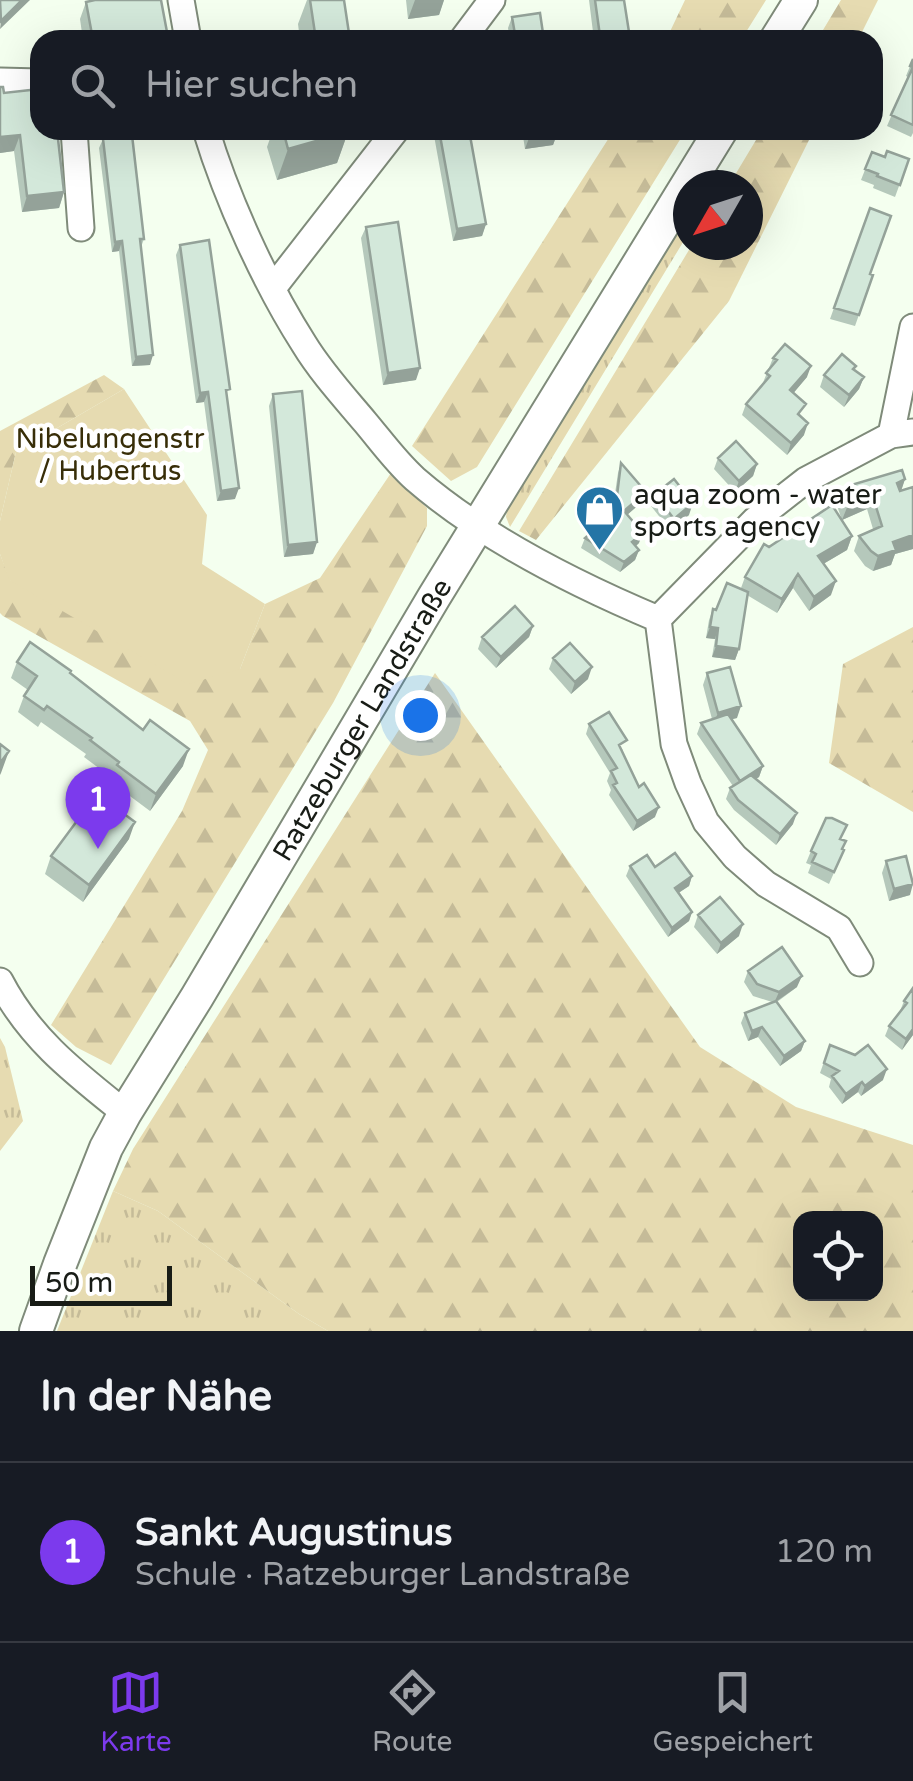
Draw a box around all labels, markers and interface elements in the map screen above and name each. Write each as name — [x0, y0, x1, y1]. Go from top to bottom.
search box — [30, 30, 883, 140]
icon: search — [65, 58, 120, 113]
text: Hier suchen — [145, 62, 358, 108]
north arrow — [673, 170, 763, 260]
park label: Nibelungenstr / Hubertus — [15, 422, 205, 488]
place label: aqua zoom - water sports agency — [634, 478, 882, 544]
shop icon: aqua zoom - water sports agency — [573, 484, 625, 552]
street label: Ratzeburger Landstraße — [266, 572, 459, 867]
your location — [395, 690, 446, 741]
pin: 1 — [66, 766, 130, 849]
map controls — [793, 1211, 883, 1301]
button: locate — [793, 1211, 883, 1301]
scale bar — [30, 1261, 172, 1306]
text: 50 m — [45, 1266, 113, 1300]
text: In der Nähe — [40, 1371, 272, 1422]
text: Sankt Augustinus — [135, 1510, 453, 1556]
text: 1 — [62, 1533, 83, 1571]
text: 120 m — [775, 1533, 873, 1571]
text: Schule · Ratzeburger Landstraße — [135, 1556, 630, 1594]
tab: Karte — [100, 1665, 172, 1759]
tab: Route — [372, 1665, 452, 1759]
tab: Gespeichert — [653, 1665, 813, 1759]

